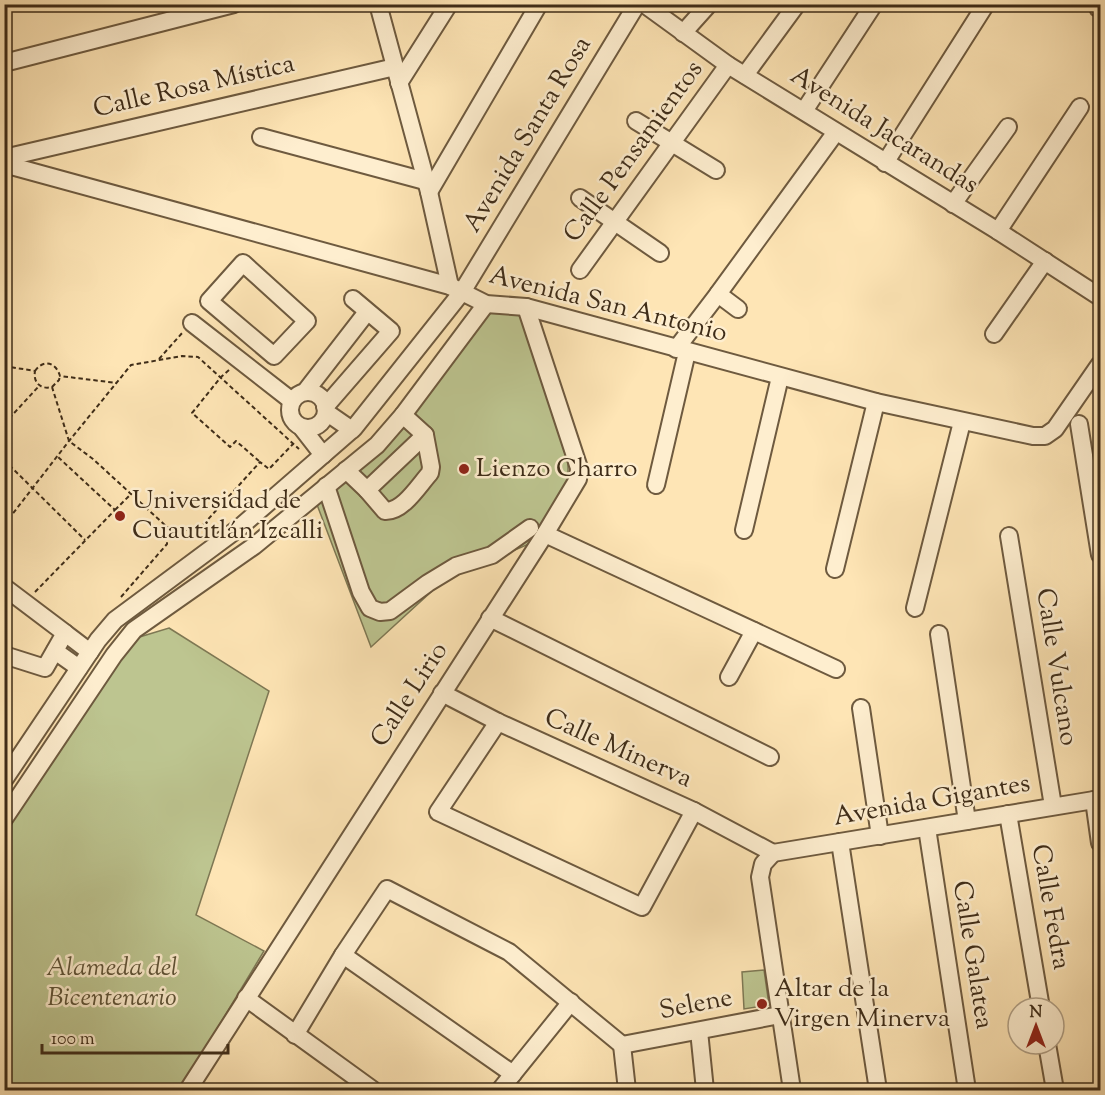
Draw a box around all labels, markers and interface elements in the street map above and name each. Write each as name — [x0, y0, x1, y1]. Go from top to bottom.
street label: Avenida Santa Rosa — [455, 30, 601, 240]
street label: Calle Rosa Mística — [90, 46, 298, 128]
street label: Calle Pensamientos — [555, 53, 713, 251]
street label: Avenida Jacarandas — [783, 58, 985, 204]
street label: Avenida San Antonio — [485, 258, 731, 352]
place label: Lienzo Charro — [476, 451, 638, 488]
marker: Lienzo Charro — [457, 462, 471, 476]
place label: Universidad de Cuautitlán Izcalli — [132, 483, 323, 550]
marker: Universidad de Cuautitlán Izcalli — [113, 509, 127, 523]
street label: Calle Vulcano — [1025, 586, 1087, 748]
street label: Calle Lirio — [362, 635, 458, 755]
street label: Calle Minerva — [538, 700, 698, 798]
street label: Avenida Gigantes — [831, 766, 1033, 836]
street label: Calle Fedra — [1021, 841, 1079, 973]
street label: Calle Galatea — [942, 878, 1002, 1032]
park label: Alameda del Bicentenario — [46, 950, 178, 1017]
place label: Altar de la Virgen Minerva — [774, 971, 950, 1038]
street label: Selene — [656, 980, 736, 1030]
north arrow — [1006, 996, 1066, 1056]
marker: Altar de la Virgen Minerva — [755, 997, 769, 1011]
text: N — [1030, 1002, 1043, 1025]
scale bar — [42, 1017, 228, 1055]
text: 100 m — [51, 1027, 95, 1053]

